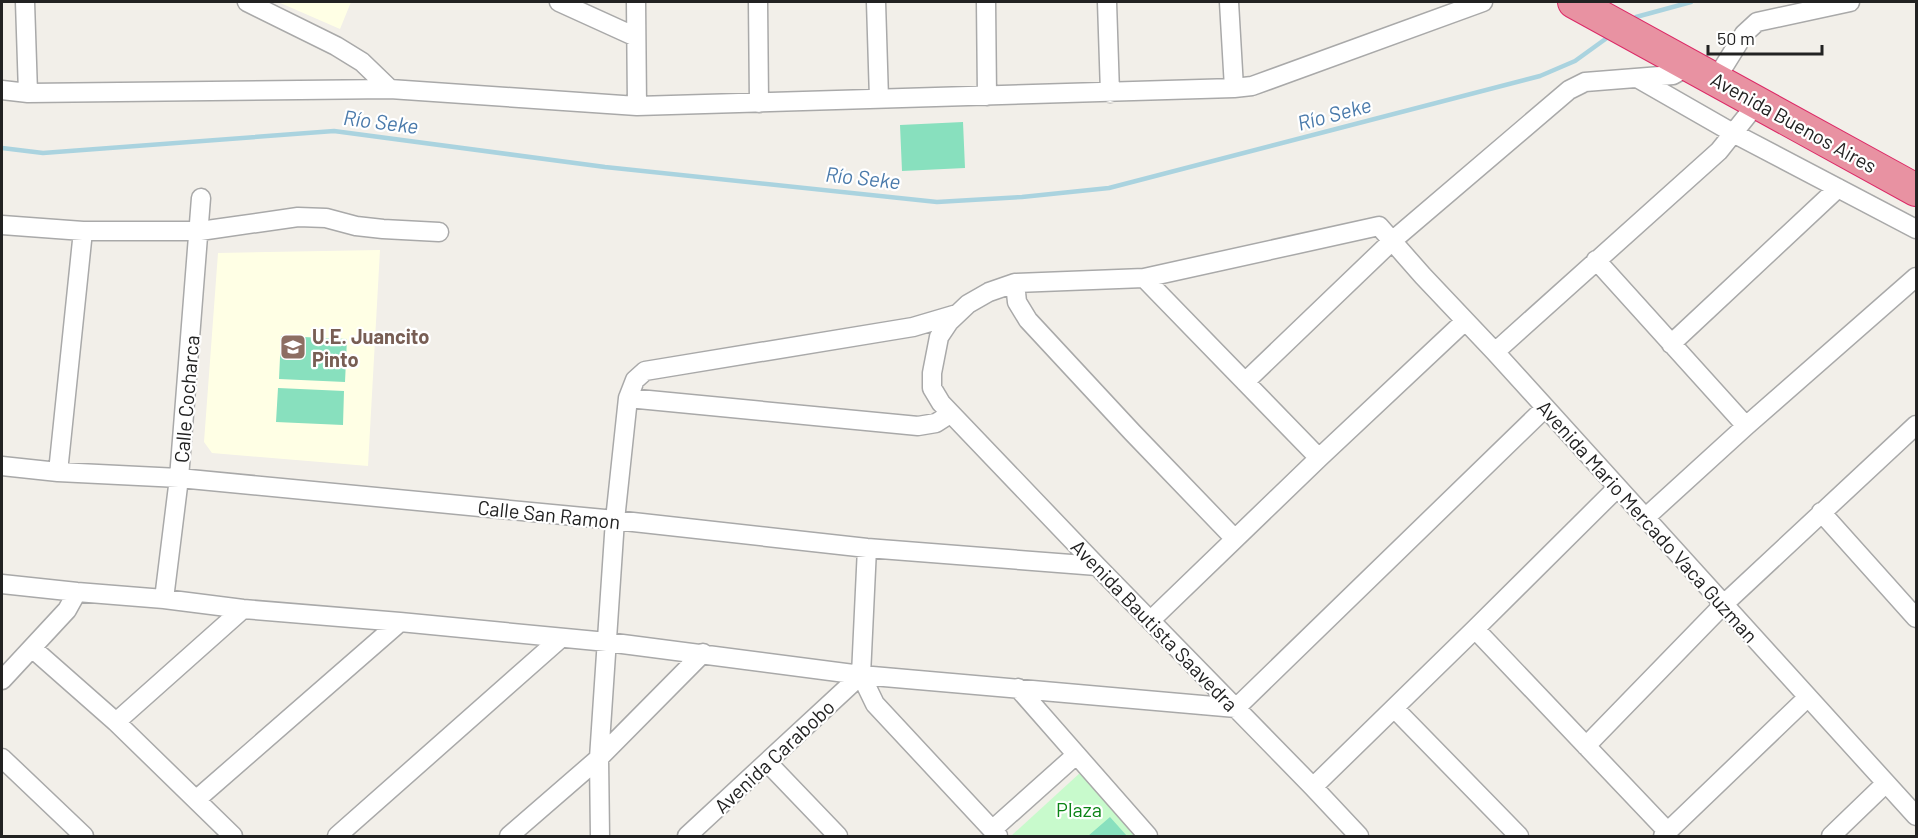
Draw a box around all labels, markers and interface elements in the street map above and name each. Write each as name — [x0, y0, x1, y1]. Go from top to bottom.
scale bar — [1708, 18, 1822, 56]
text: 50 m — [1717, 27, 1755, 49]
street label: Avenida Buenos Aires — [1707, 66, 1881, 178]
water label: Río Seke — [1294, 91, 1374, 135]
water label: Río Seke — [342, 104, 420, 138]
water label: Río Seke — [824, 161, 902, 193]
place label: U.E. Juancito Pinto — [312, 324, 429, 371]
school or university icon: U.E. Juancito Pinto — [278, 332, 308, 362]
street label: Calle Cocharca — [168, 334, 204, 464]
street label: Avenida Mario Mercado Vaca Guzman — [1533, 395, 1763, 647]
street label: Calle San Ramon — [477, 495, 621, 533]
street label: Avenida Bautista Saavedra — [1067, 534, 1243, 716]
street label: Avenida Carabobo — [709, 694, 839, 818]
park label: Plaza — [1056, 797, 1102, 821]

